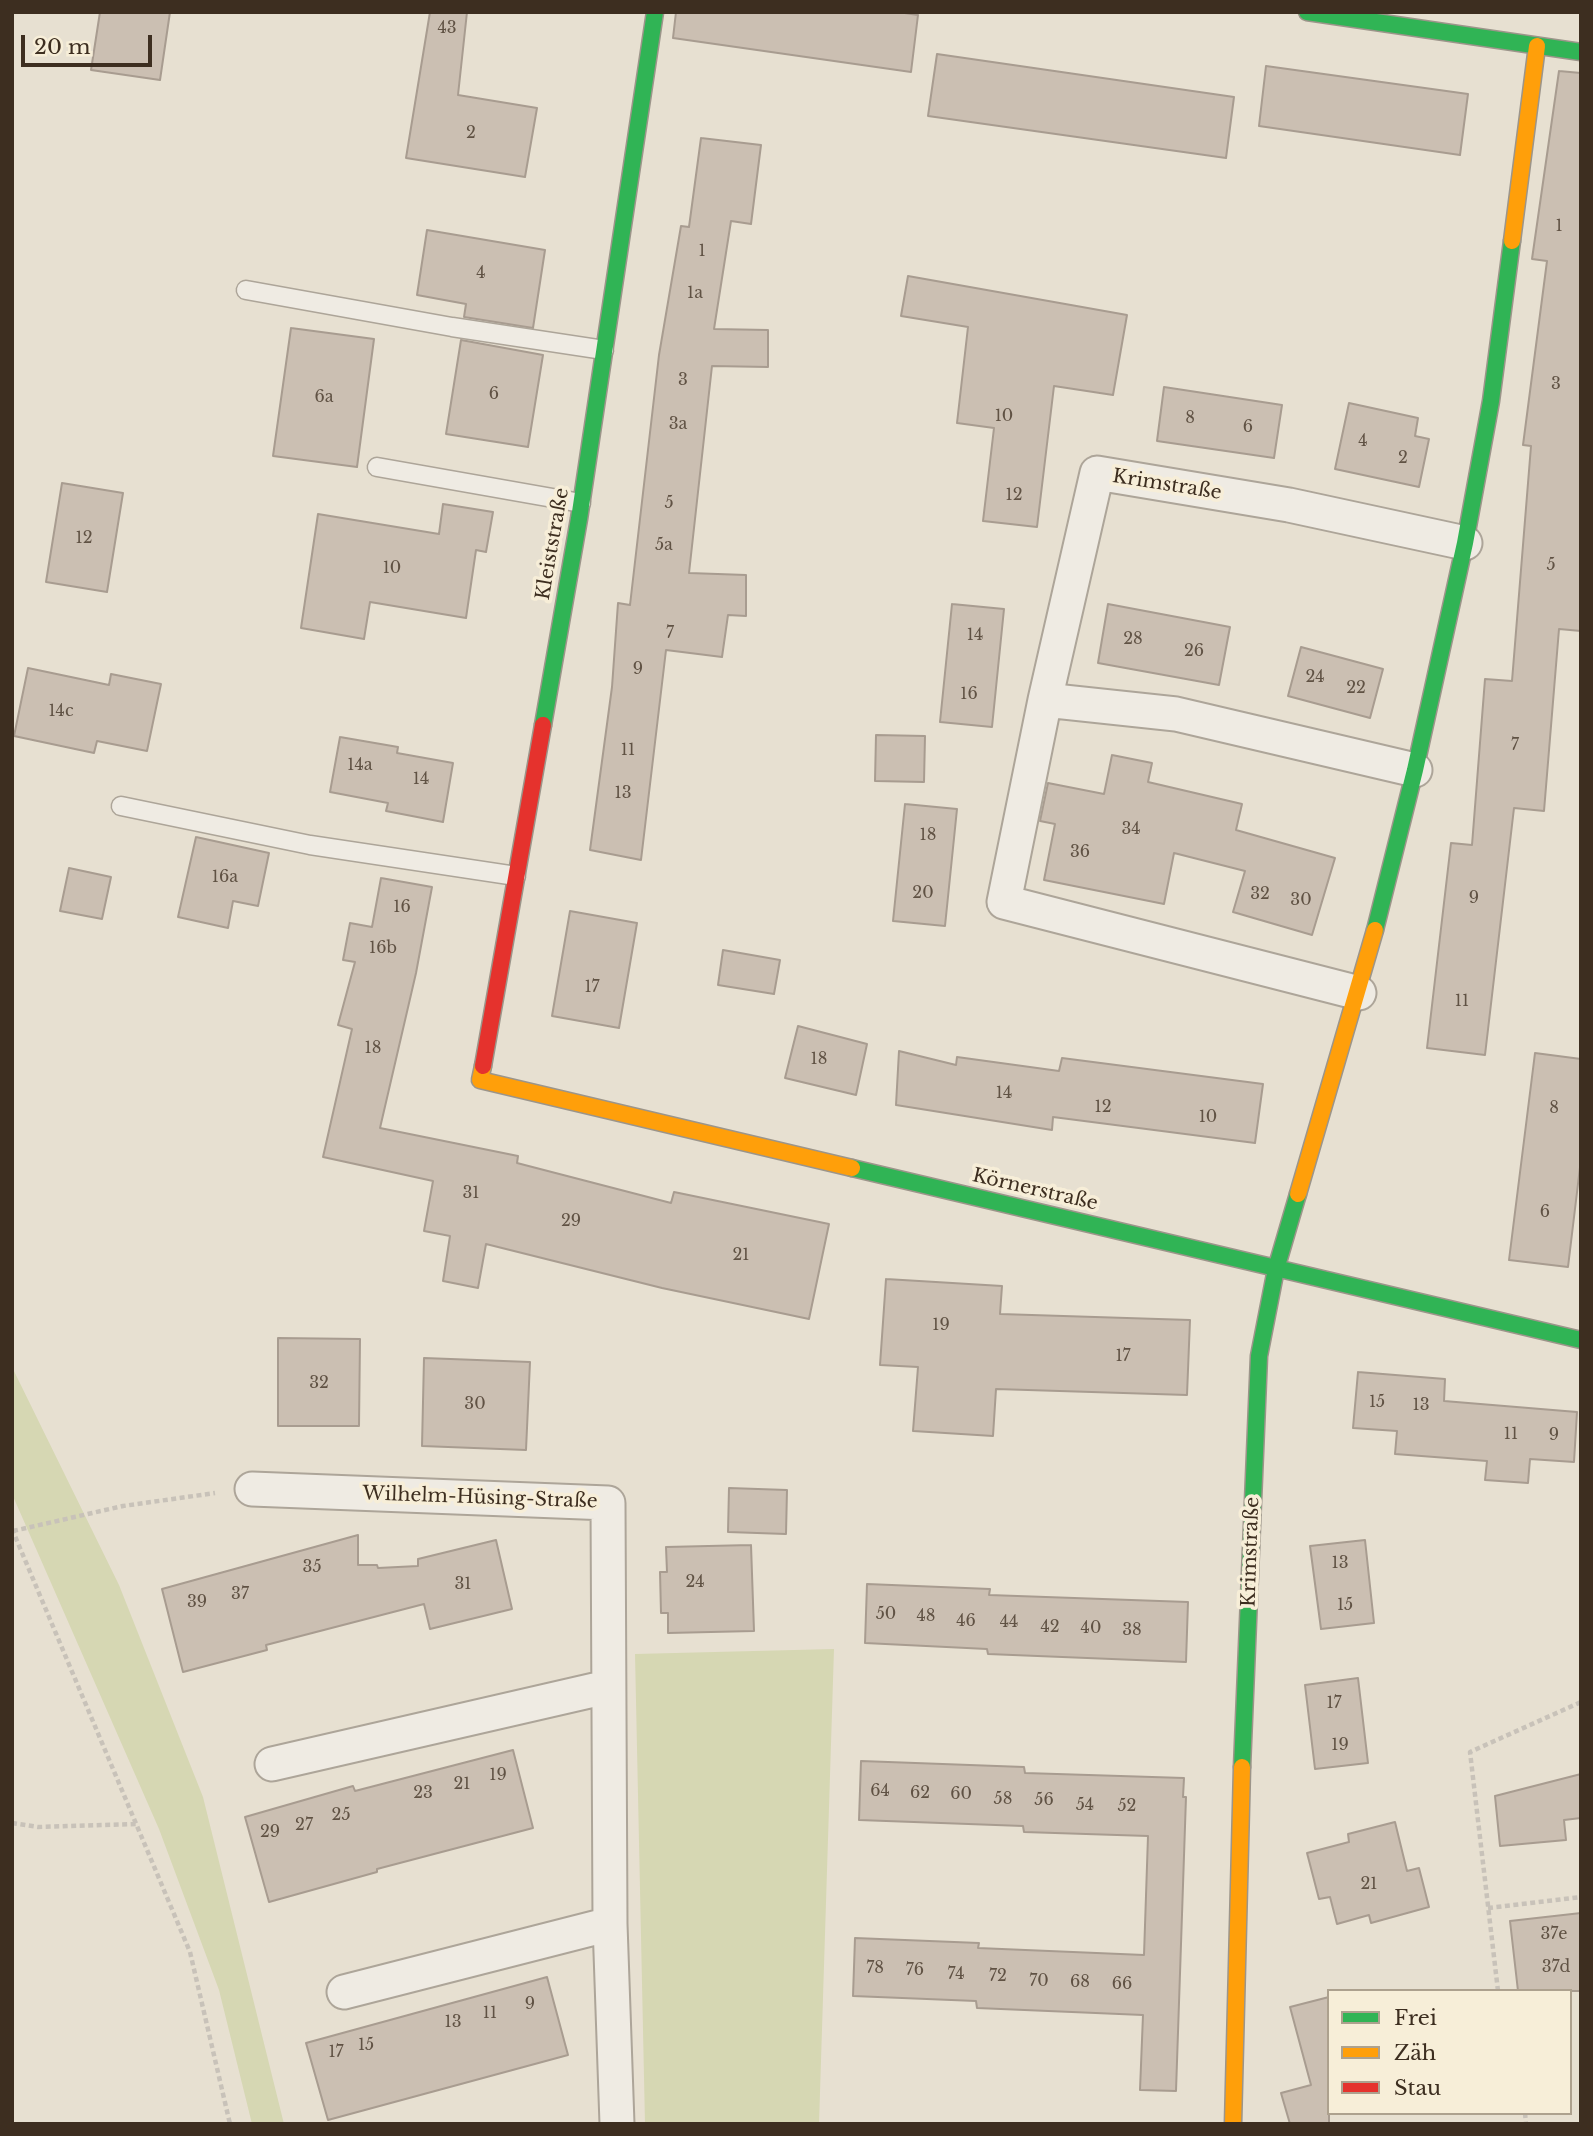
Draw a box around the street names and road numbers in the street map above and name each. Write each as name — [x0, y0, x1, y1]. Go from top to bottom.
street label: Krimstraße — [1111, 465, 1223, 505]
street label: Kleiststraße — [532, 486, 574, 602]
street label: Körnerstraße — [970, 1164, 1100, 1216]
street label: Wilhelm-Hüsing-Straße — [362, 1483, 598, 1513]
street label: Krimstraße — [1238, 1497, 1264, 1607]

